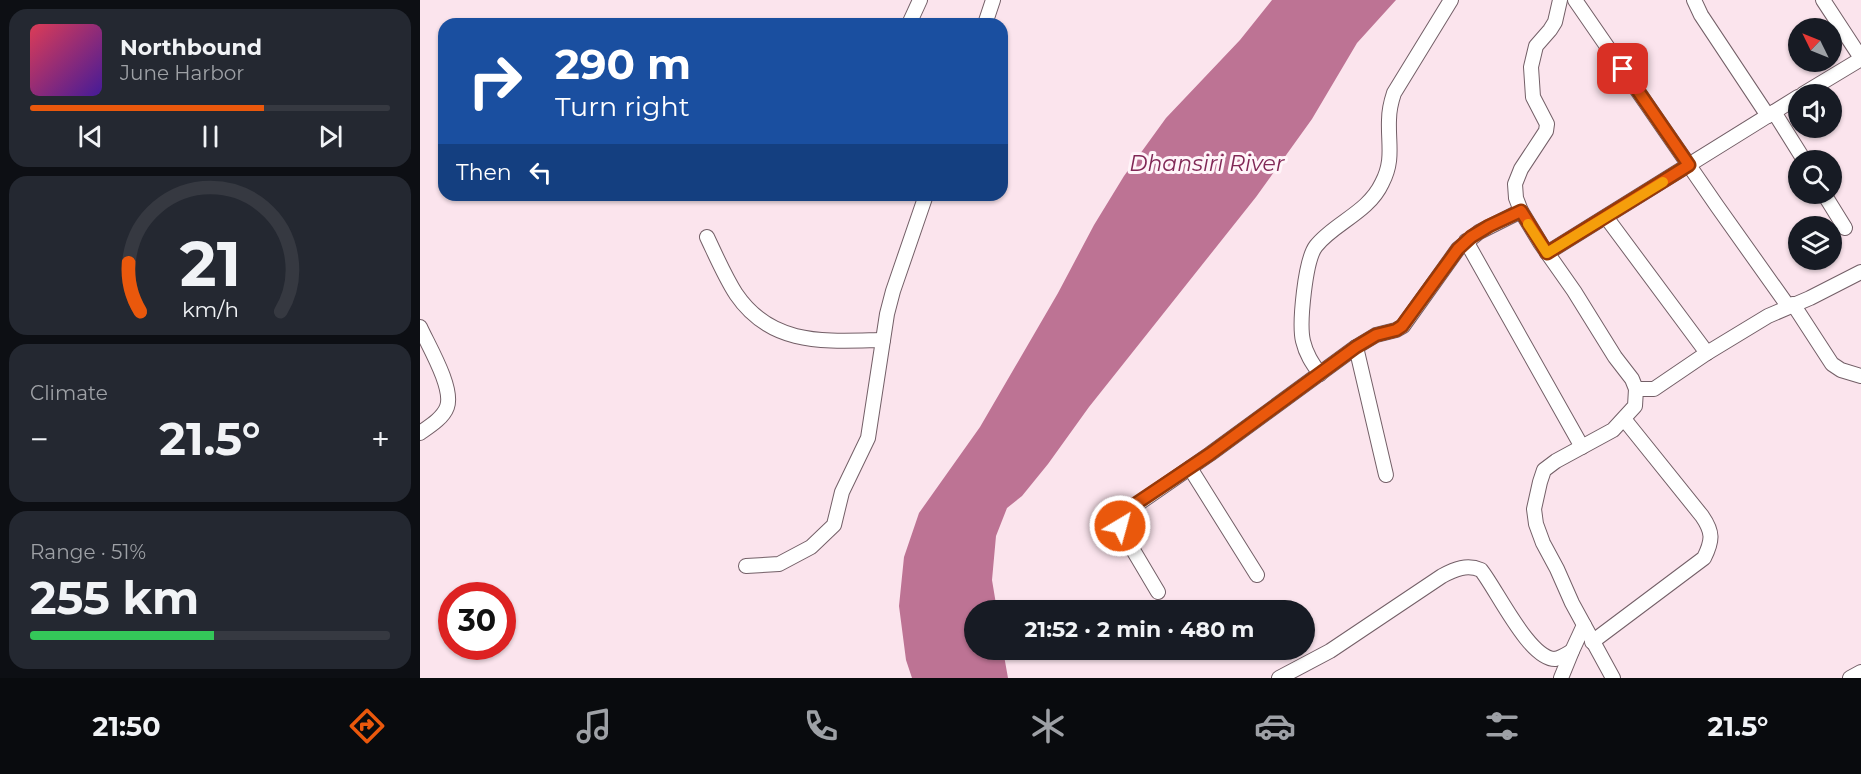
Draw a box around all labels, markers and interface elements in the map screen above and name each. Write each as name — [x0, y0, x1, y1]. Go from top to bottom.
north arrow — [1788, 18, 1842, 72]
map controls — [1788, 18, 1842, 270]
text: Northbound — [120, 34, 262, 61]
text: 290 m — [555, 38, 691, 90]
icon: right — [456, 42, 534, 120]
pin — [1597, 43, 1648, 94]
icon: arrive — [1606, 52, 1639, 85]
text: June Harbor — [120, 61, 244, 85]
button: sound — [1788, 84, 1842, 138]
text: Turn right — [555, 90, 690, 123]
icon: previous — [74, 120, 107, 153]
icon: pause — [194, 120, 227, 153]
icon: next — [314, 120, 347, 153]
water label: Dhansiri River — [1129, 150, 1286, 177]
button: search — [1788, 150, 1842, 204]
icon: left — [524, 156, 557, 189]
text: Then — [456, 159, 512, 186]
button: layers — [1788, 216, 1842, 270]
text: 21 — [179, 227, 241, 303]
text: km/h — [181, 297, 239, 323]
text: Climate — [30, 381, 108, 405]
text: 21.5° — [159, 411, 261, 466]
text: − — [30, 419, 49, 459]
text: + — [371, 419, 390, 459]
position arrow — [1088, 494, 1152, 558]
text: Range · 51% — [30, 540, 146, 564]
text: 255 km — [30, 570, 199, 625]
speed limit sign: 30 — [438, 582, 516, 660]
text: 21:52 · 2 min · 480 m — [1025, 616, 1254, 643]
icon: directions — [346, 705, 388, 747]
icon: music — [573, 705, 615, 747]
icon: phone — [800, 705, 842, 747]
icon: climate — [1027, 705, 1069, 747]
icon: car — [1254, 705, 1296, 747]
icon: filters — [1481, 705, 1523, 747]
text: 21:50 — [93, 710, 161, 743]
text: 21.5° — [1708, 710, 1768, 743]

